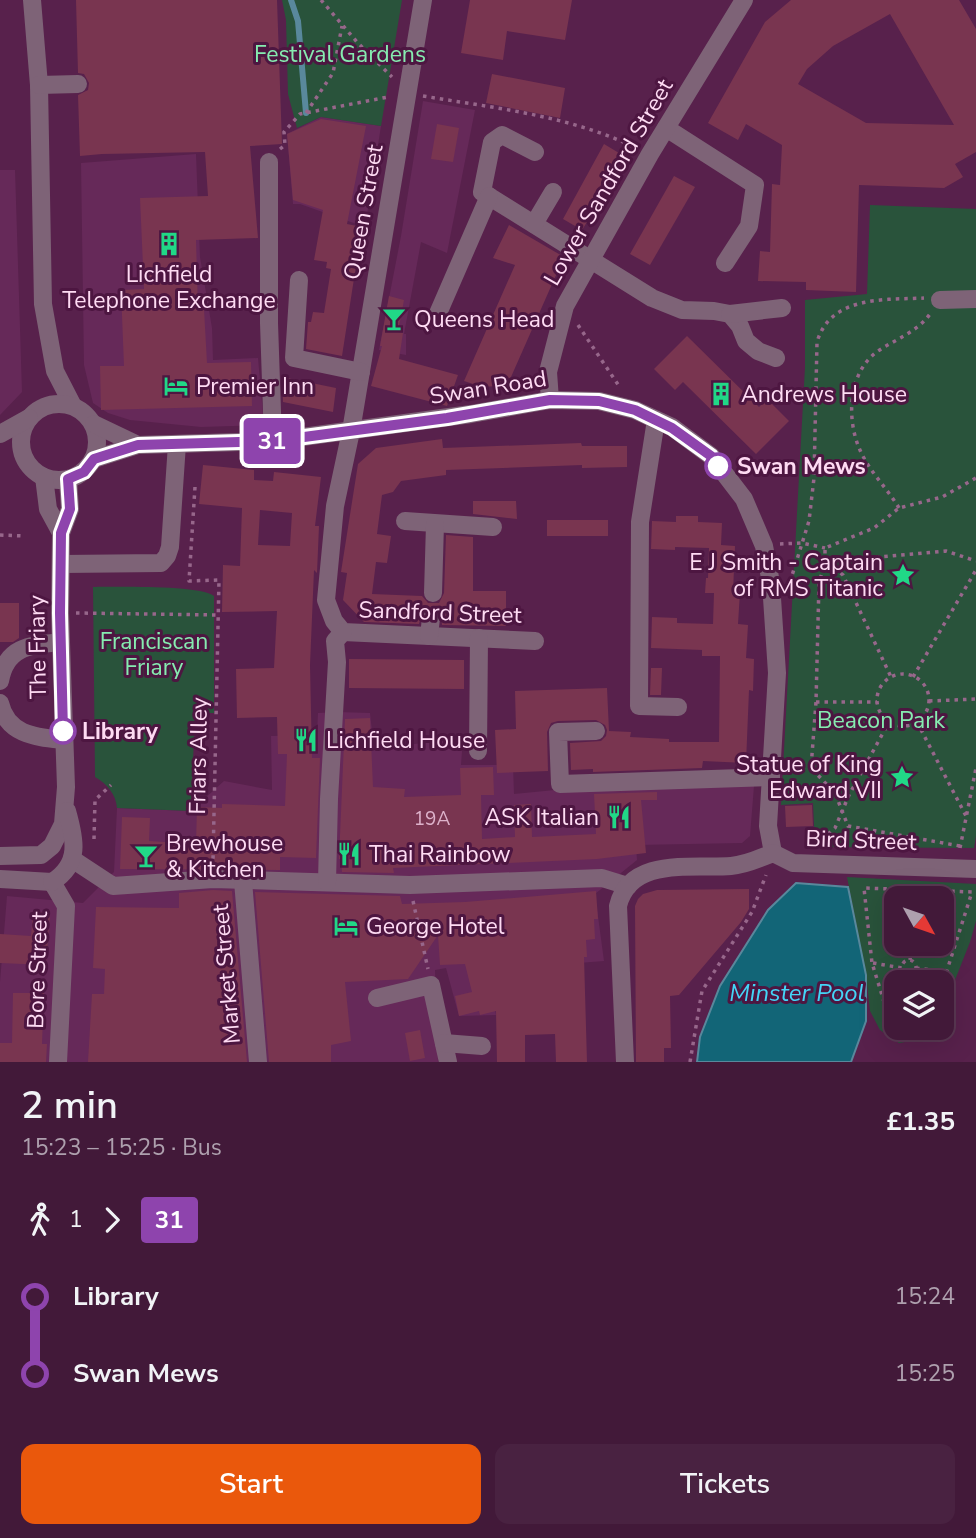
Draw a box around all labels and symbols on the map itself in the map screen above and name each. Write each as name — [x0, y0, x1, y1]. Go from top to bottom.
park label: Festival Gardens — [254, 39, 426, 70]
street label: Lower Sandford Street — [537, 73, 681, 291]
street label: Queen Street — [336, 141, 391, 282]
building icon: Lichfield Telephone Exchange — [155, 230, 183, 258]
place label: Lichfield Telephone Exchange — [62, 259, 276, 316]
place label: Queens Head — [414, 304, 554, 335]
bar icon: Queens Head — [380, 305, 408, 333]
street label: Swan Road — [427, 363, 549, 412]
place label: Premier Inn — [196, 371, 314, 402]
hotel icon: Premier Inn — [162, 372, 190, 400]
place label: Andrews House — [741, 379, 907, 410]
building icon: Andrews House — [707, 380, 735, 408]
line badge: 31 — [240, 418, 304, 464]
place label: Swan Mews — [737, 451, 866, 482]
marker: Swan Mews — [705, 453, 731, 479]
place label: E J Smith - Captain of RMS Titanic — [689, 547, 883, 604]
place icon: E J Smith - Captain of RMS Titanic — [889, 561, 917, 589]
street label: Sandford Street — [358, 594, 523, 631]
street label: The Friary — [21, 595, 54, 699]
park label: Franciscan Friary — [100, 626, 208, 683]
street label: Friars Alley — [182, 697, 215, 815]
park label: Beacon Park — [817, 705, 946, 736]
place label: Library — [82, 716, 159, 747]
marker: Library — [50, 718, 76, 744]
place label: Lichfield House — [326, 725, 485, 756]
restaurant icon: Lichfield House — [292, 726, 320, 754]
place label: Statue of King Edward VII — [736, 749, 882, 806]
place icon: Statue of King Edward VII — [888, 763, 916, 791]
place label: ASK Italian — [484, 802, 599, 833]
restaurant icon: ASK Italian — [605, 803, 633, 831]
house number: 19A — [414, 806, 450, 832]
street label: Bird Street — [805, 823, 918, 858]
place label: Brewhouse & Kitchen — [166, 828, 283, 885]
place label: Thai Rainbow — [369, 839, 511, 870]
restaurant icon: Thai Rainbow — [335, 840, 363, 868]
bar icon: Brewhouse & Kitchen — [132, 842, 160, 870]
north arrow — [884, 886, 954, 956]
street label: Market Street — [205, 902, 248, 1045]
street label: Bore Street — [20, 910, 55, 1029]
place label: George Hotel — [366, 911, 505, 942]
hotel icon: George Hotel — [332, 912, 360, 940]
water label: Minster Pool — [729, 977, 865, 1009]

